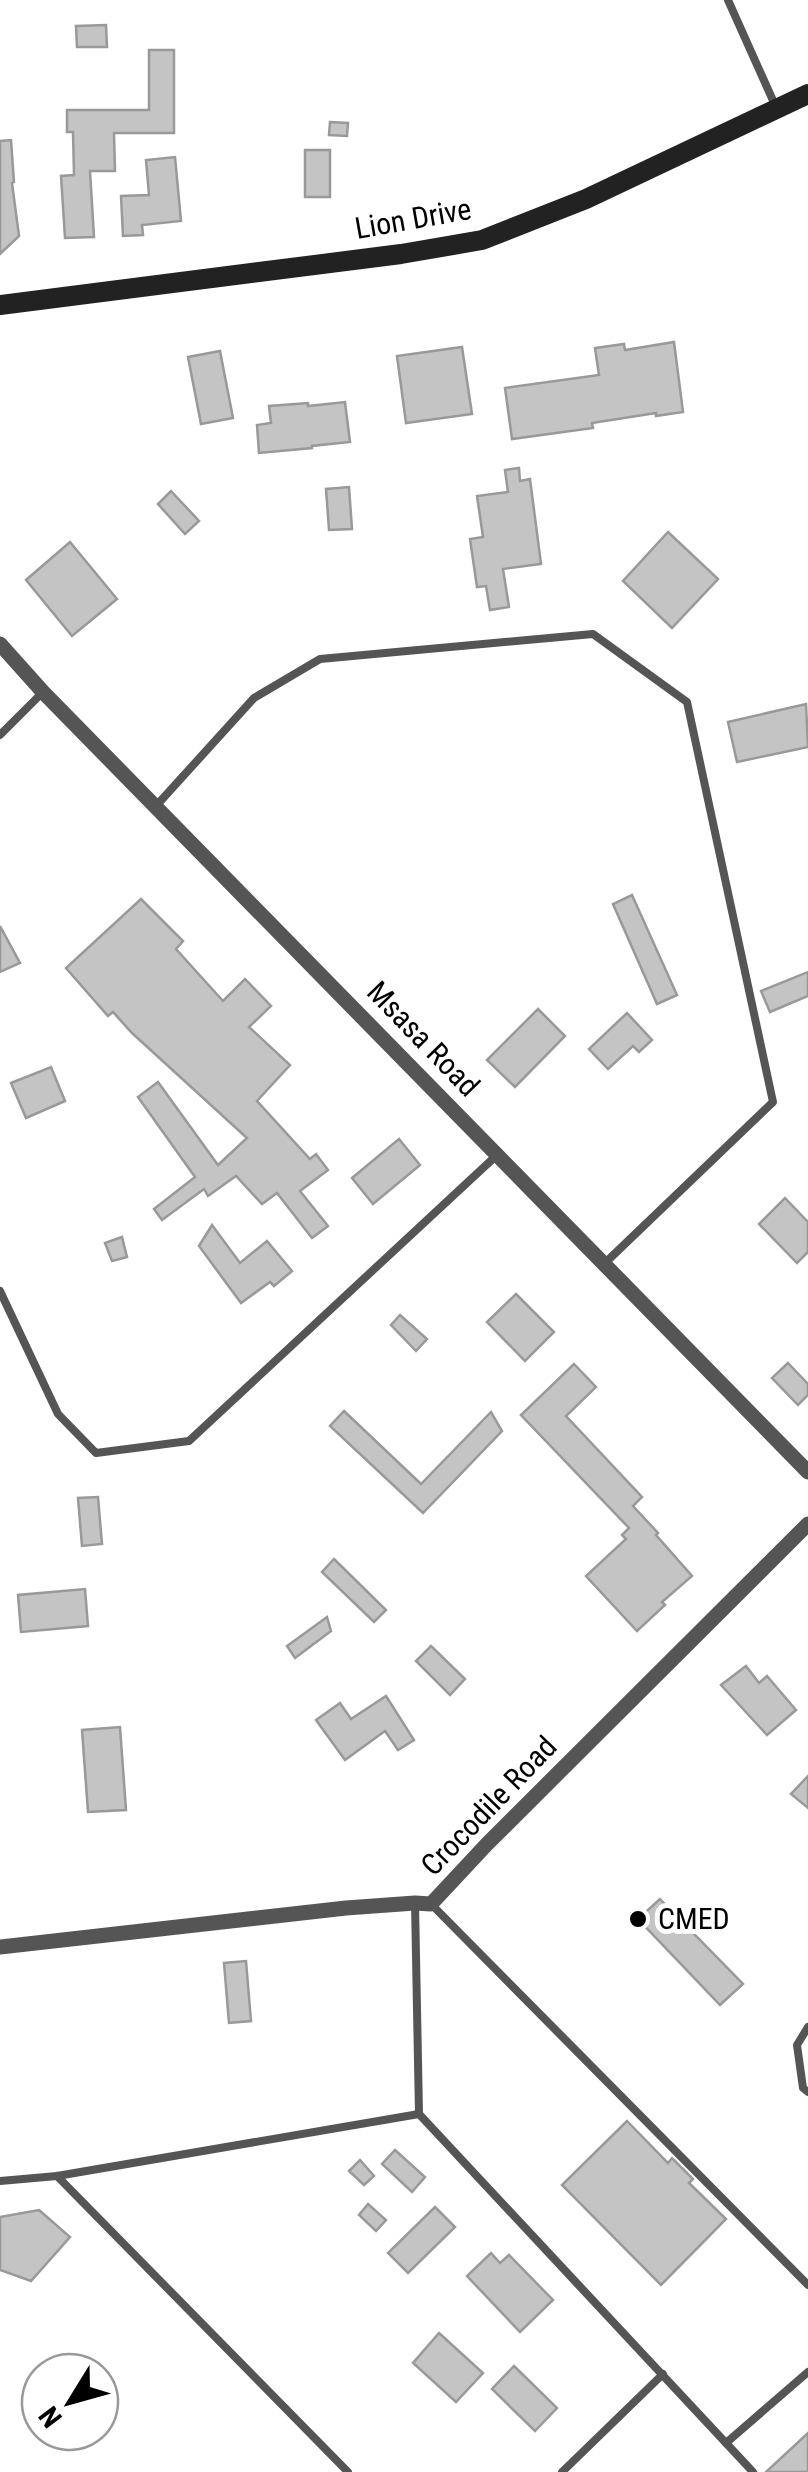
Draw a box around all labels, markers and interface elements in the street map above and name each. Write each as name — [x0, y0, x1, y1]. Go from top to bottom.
street label: Lion Drive — [352, 191, 474, 246]
street label: Msasa Road — [360, 974, 487, 1103]
street label: Crocodile Road — [414, 1729, 564, 1882]
place label: CMED — [658, 1901, 730, 1936]
marker: CMED — [627, 1908, 649, 1930]
north arrow — [20, 2352, 120, 2452]
text: N — [32, 2400, 69, 2434]

